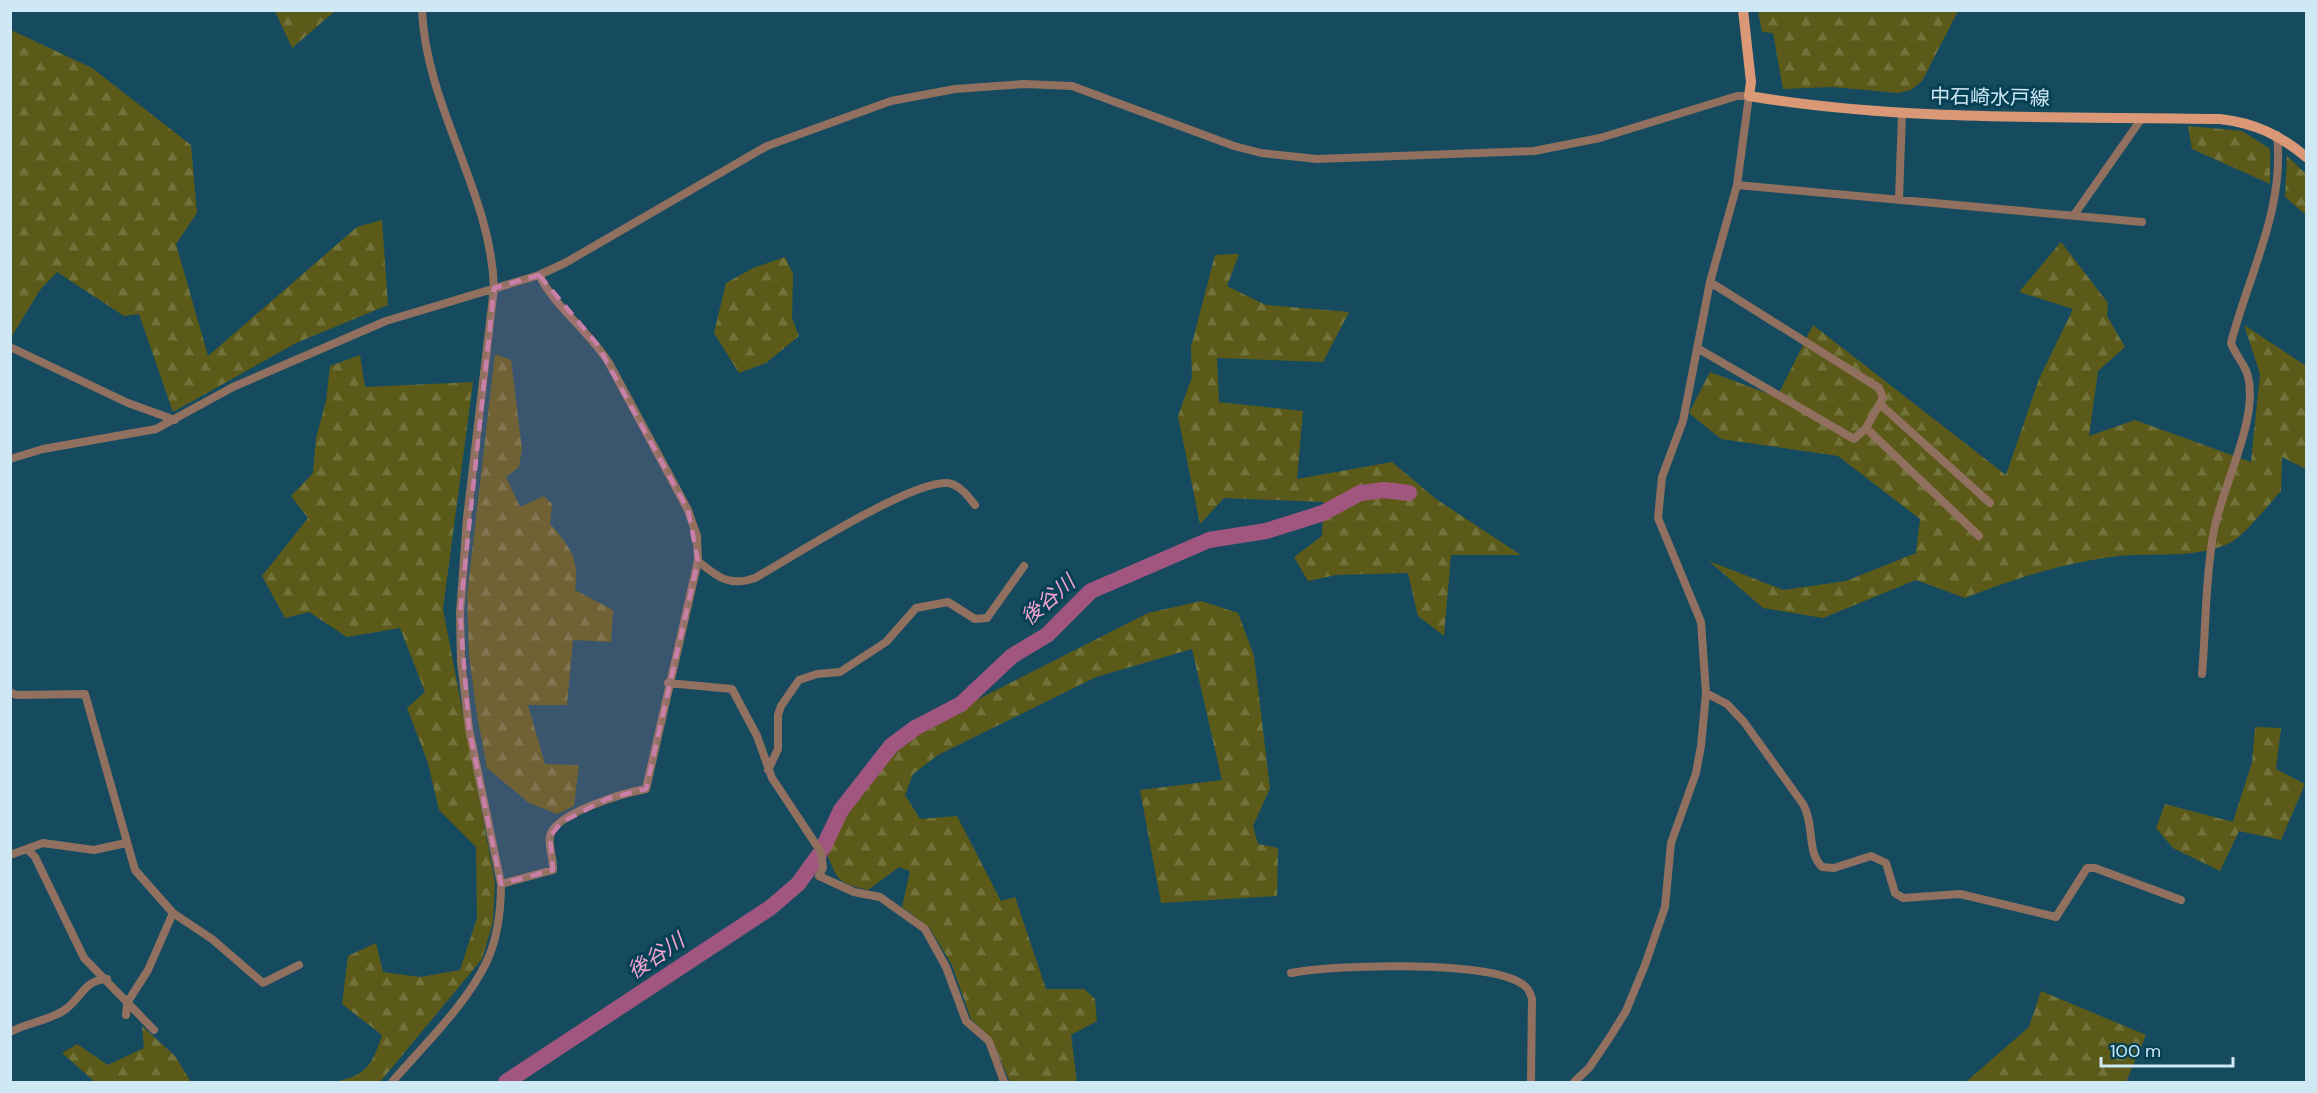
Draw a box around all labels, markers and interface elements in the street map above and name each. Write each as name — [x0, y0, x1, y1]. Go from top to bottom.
street label: 中石崎水戸線 — [1930, 83, 2050, 111]
water label: 後谷川 — [1015, 567, 1082, 631]
water label: 後谷川 — [622, 926, 692, 985]
scale bar — [2101, 1030, 2233, 1068]
text: 100 m — [2110, 1039, 2161, 1063]

